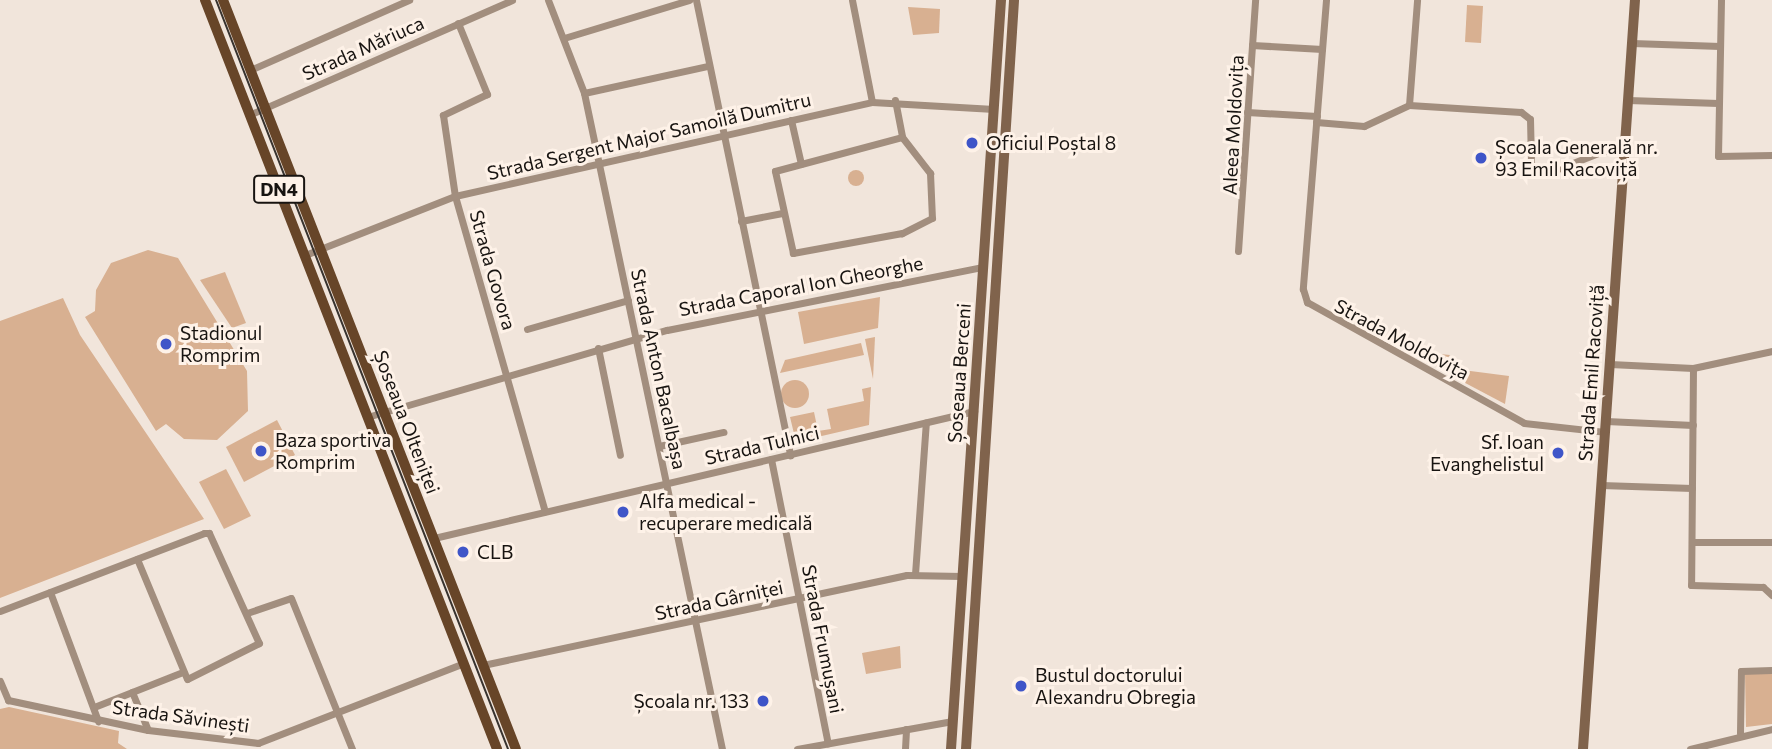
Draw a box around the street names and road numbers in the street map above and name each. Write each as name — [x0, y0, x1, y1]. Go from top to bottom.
street label: Strada Măriuca — [299, 11, 427, 85]
street label: Aleea Moldovița — [1218, 54, 1248, 196]
street label: Strada Sergent Major Samoilă Dumitru — [485, 88, 813, 184]
road number: DN4 — [253, 174, 305, 204]
street label: Strada Govora — [465, 207, 521, 333]
street label: Strada Caporal Ion Gheorghe — [677, 251, 925, 321]
street label: Strada Anton Bacalbașa — [627, 267, 691, 471]
street label: Strada Emil Racoviță — [1573, 284, 1609, 462]
street label: Strada Moldovița — [1331, 294, 1473, 384]
street label: Șoseaua Berceni — [943, 302, 975, 444]
street label: Șoseaua Olteniței — [369, 347, 445, 497]
street label: Strada Tulnici — [703, 421, 821, 469]
street label: Strada Frumușani — [797, 563, 849, 715]
street label: Strada Gârniței — [653, 575, 785, 625]
street label: Strada Săvinești — [111, 695, 251, 737]

